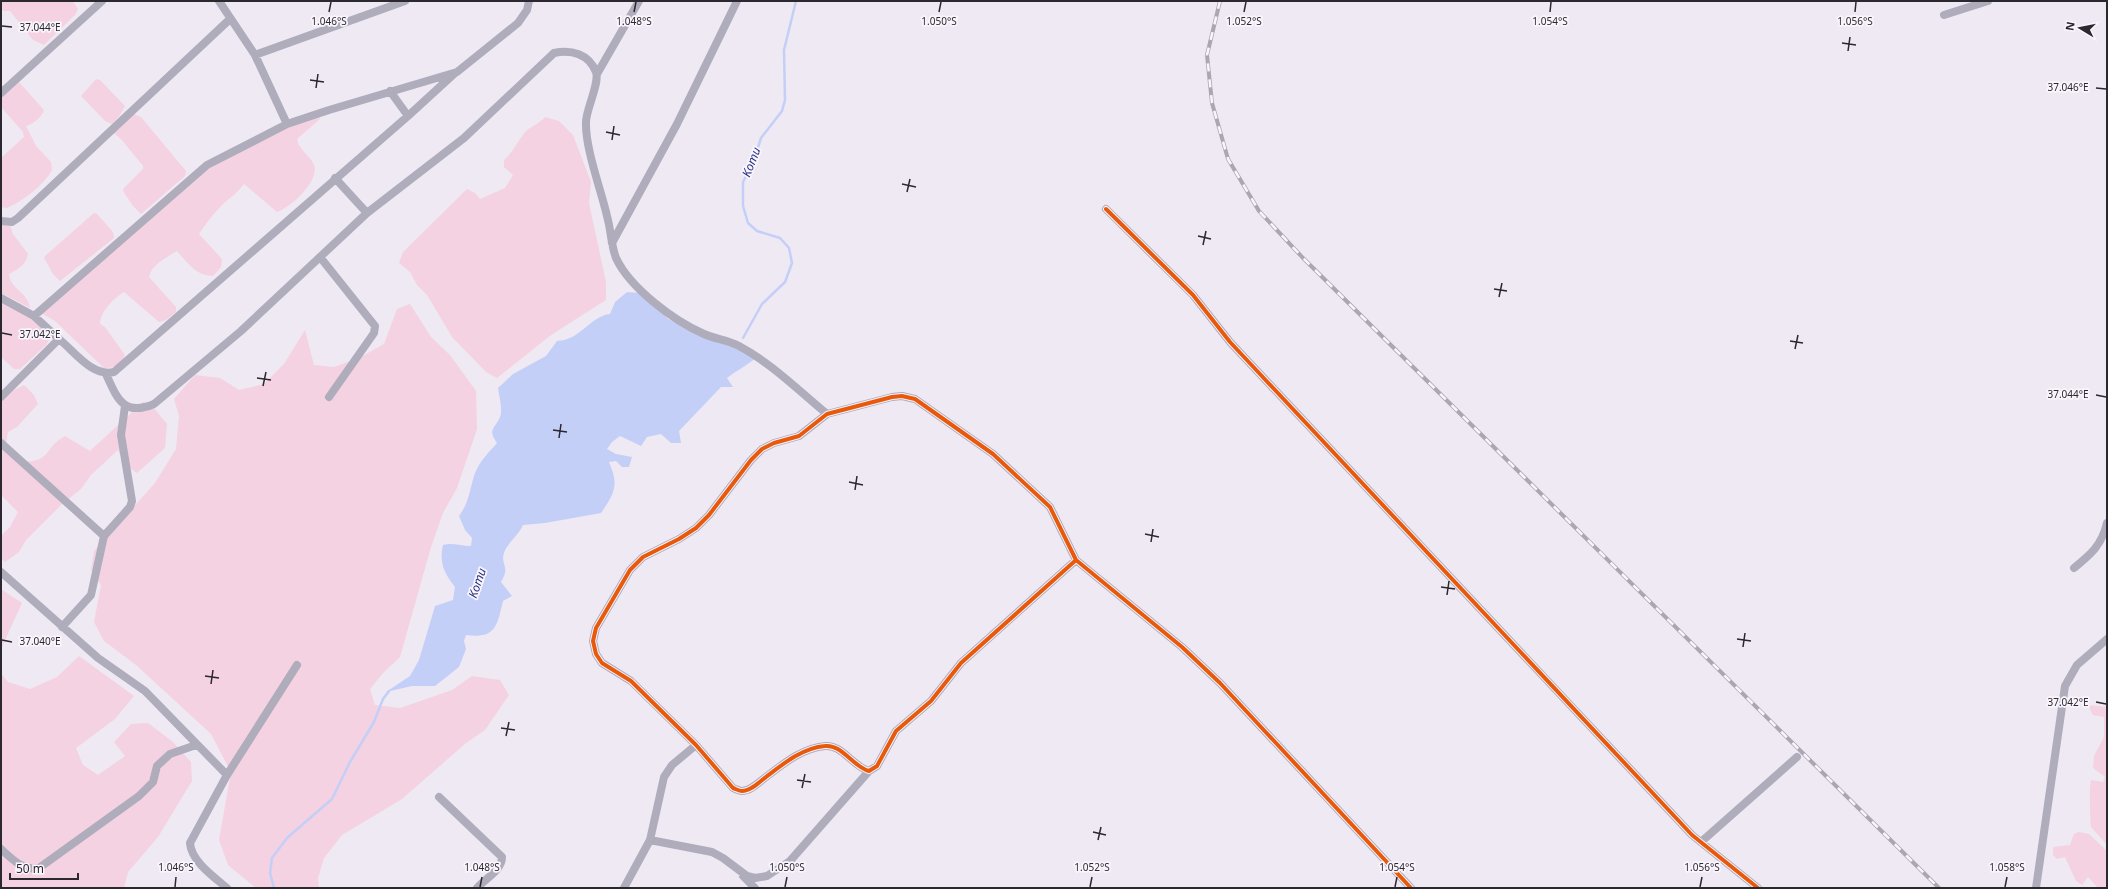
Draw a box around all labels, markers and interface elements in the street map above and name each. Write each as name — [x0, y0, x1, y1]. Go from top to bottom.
north arrow — [2060, 8, 2100, 48]
text: 1.046°S — [311, 14, 347, 28]
text: 1.048°S — [616, 14, 652, 28]
text: 1.050°S — [921, 14, 957, 28]
text: 1.052°S — [1226, 14, 1262, 28]
text: 1.054°S — [1532, 14, 1568, 28]
text: 1.056°S — [1837, 14, 1873, 28]
text: 37.044°E — [19, 20, 61, 34]
text: N — [2061, 20, 2078, 32]
text: 37.046°E — [2047, 80, 2089, 94]
water label: Komu — [737, 144, 765, 180]
text: 37.042°E — [19, 327, 61, 341]
text: 37.044°E — [2047, 387, 2089, 401]
water label: Komu — [464, 566, 490, 600]
text: 37.040°E — [19, 634, 61, 648]
text: 37.042°E — [2047, 695, 2089, 709]
scale bar — [10, 855, 78, 881]
text: 50 m — [16, 860, 44, 877]
text: 1.046°S — [158, 860, 194, 874]
text: 1.048°S — [464, 860, 500, 874]
text: 1.050°S — [769, 860, 805, 874]
text: 1.052°S — [1074, 860, 1110, 874]
text: 1.054°S — [1379, 860, 1415, 874]
text: 1.056°S — [1684, 860, 1720, 874]
text: 1.058°S — [1989, 860, 2025, 874]

